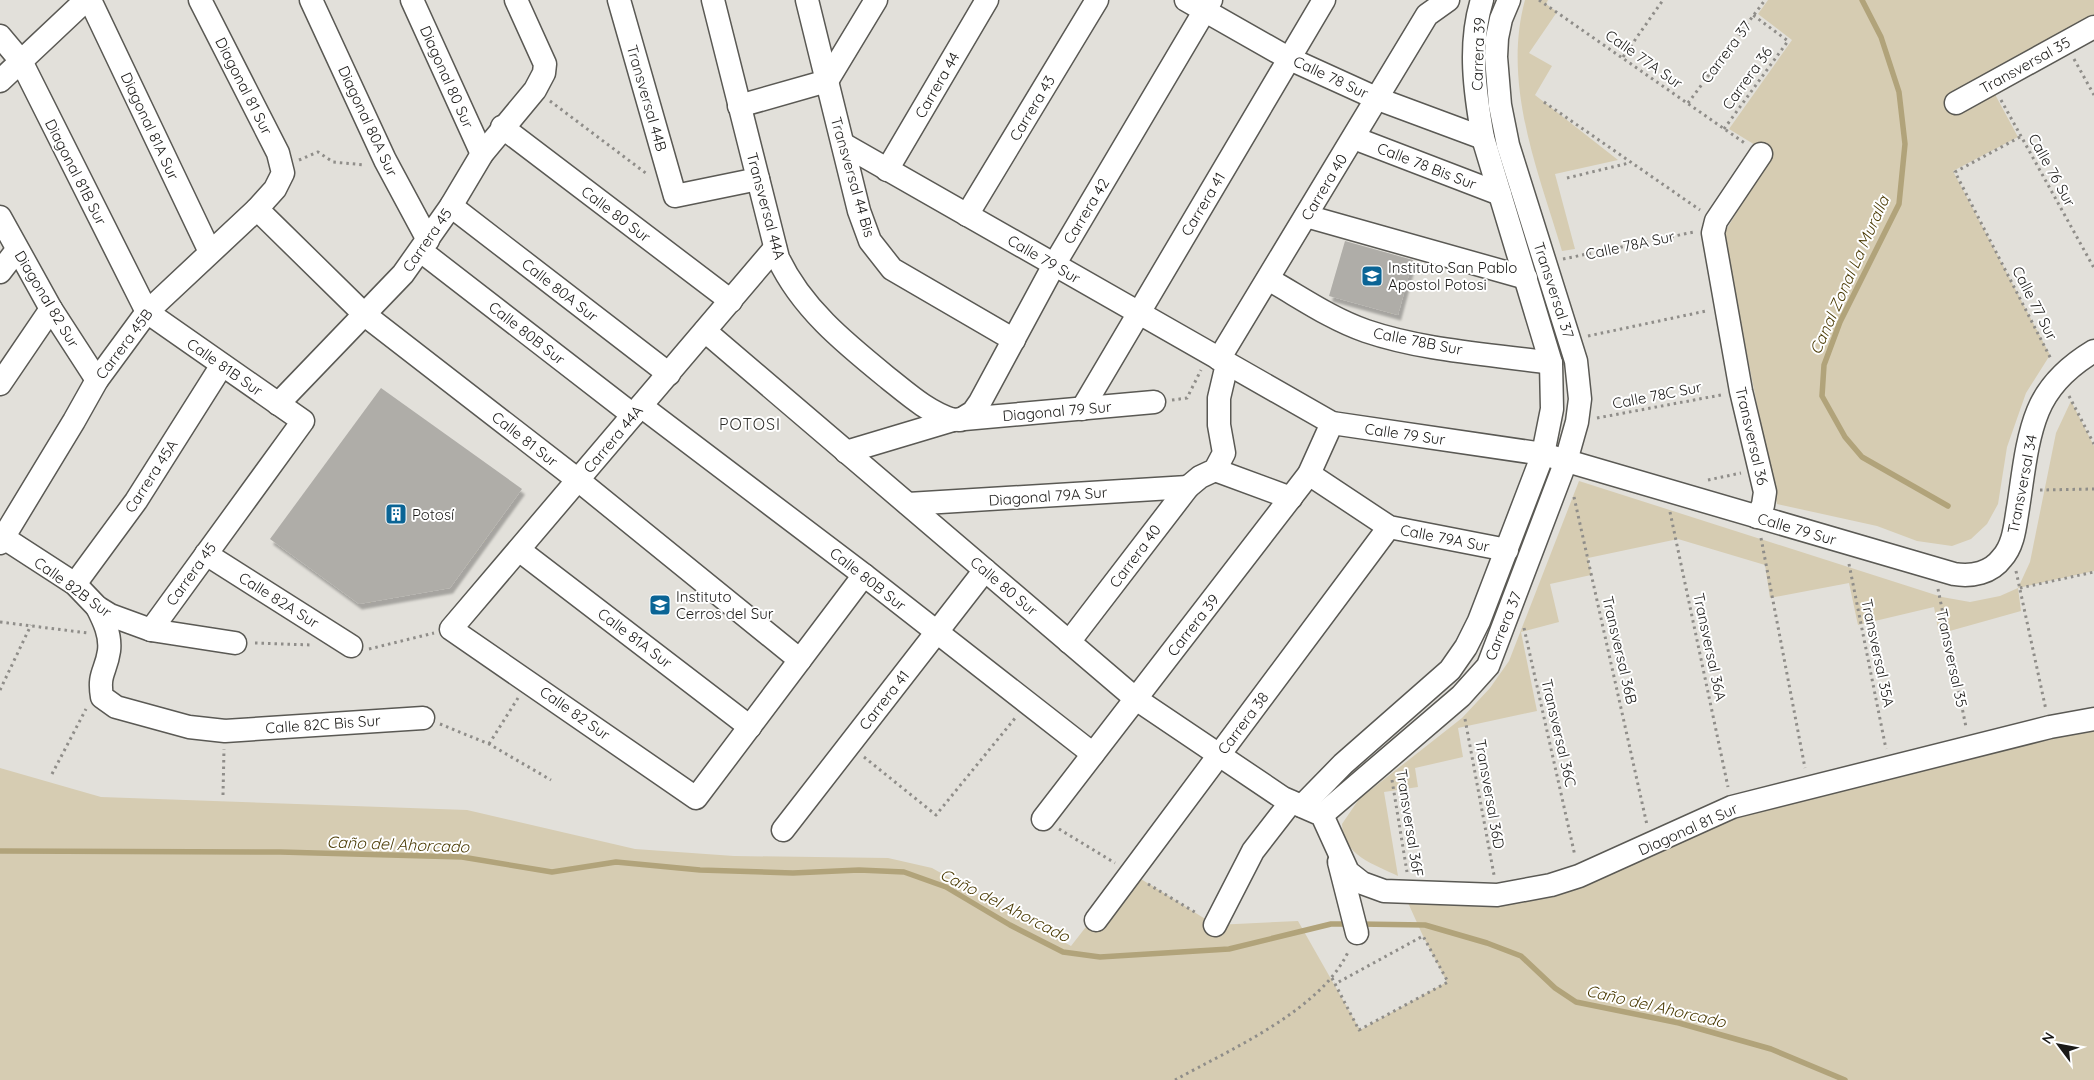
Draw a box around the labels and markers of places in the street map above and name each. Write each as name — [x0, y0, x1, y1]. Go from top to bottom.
place label: Instituto San Pablo Apostol Potosi — [1388, 258, 1517, 294]
school or university icon: Instituto San Pablo Apostol Potosi — [1360, 264, 1384, 288]
building icon: Potosí — [384, 502, 408, 526]
place label: Potosí — [412, 505, 455, 524]
place label: Instituto Cerros del Sur — [676, 587, 774, 623]
school or university icon: Instituto Cerros del Sur — [648, 593, 672, 617]

